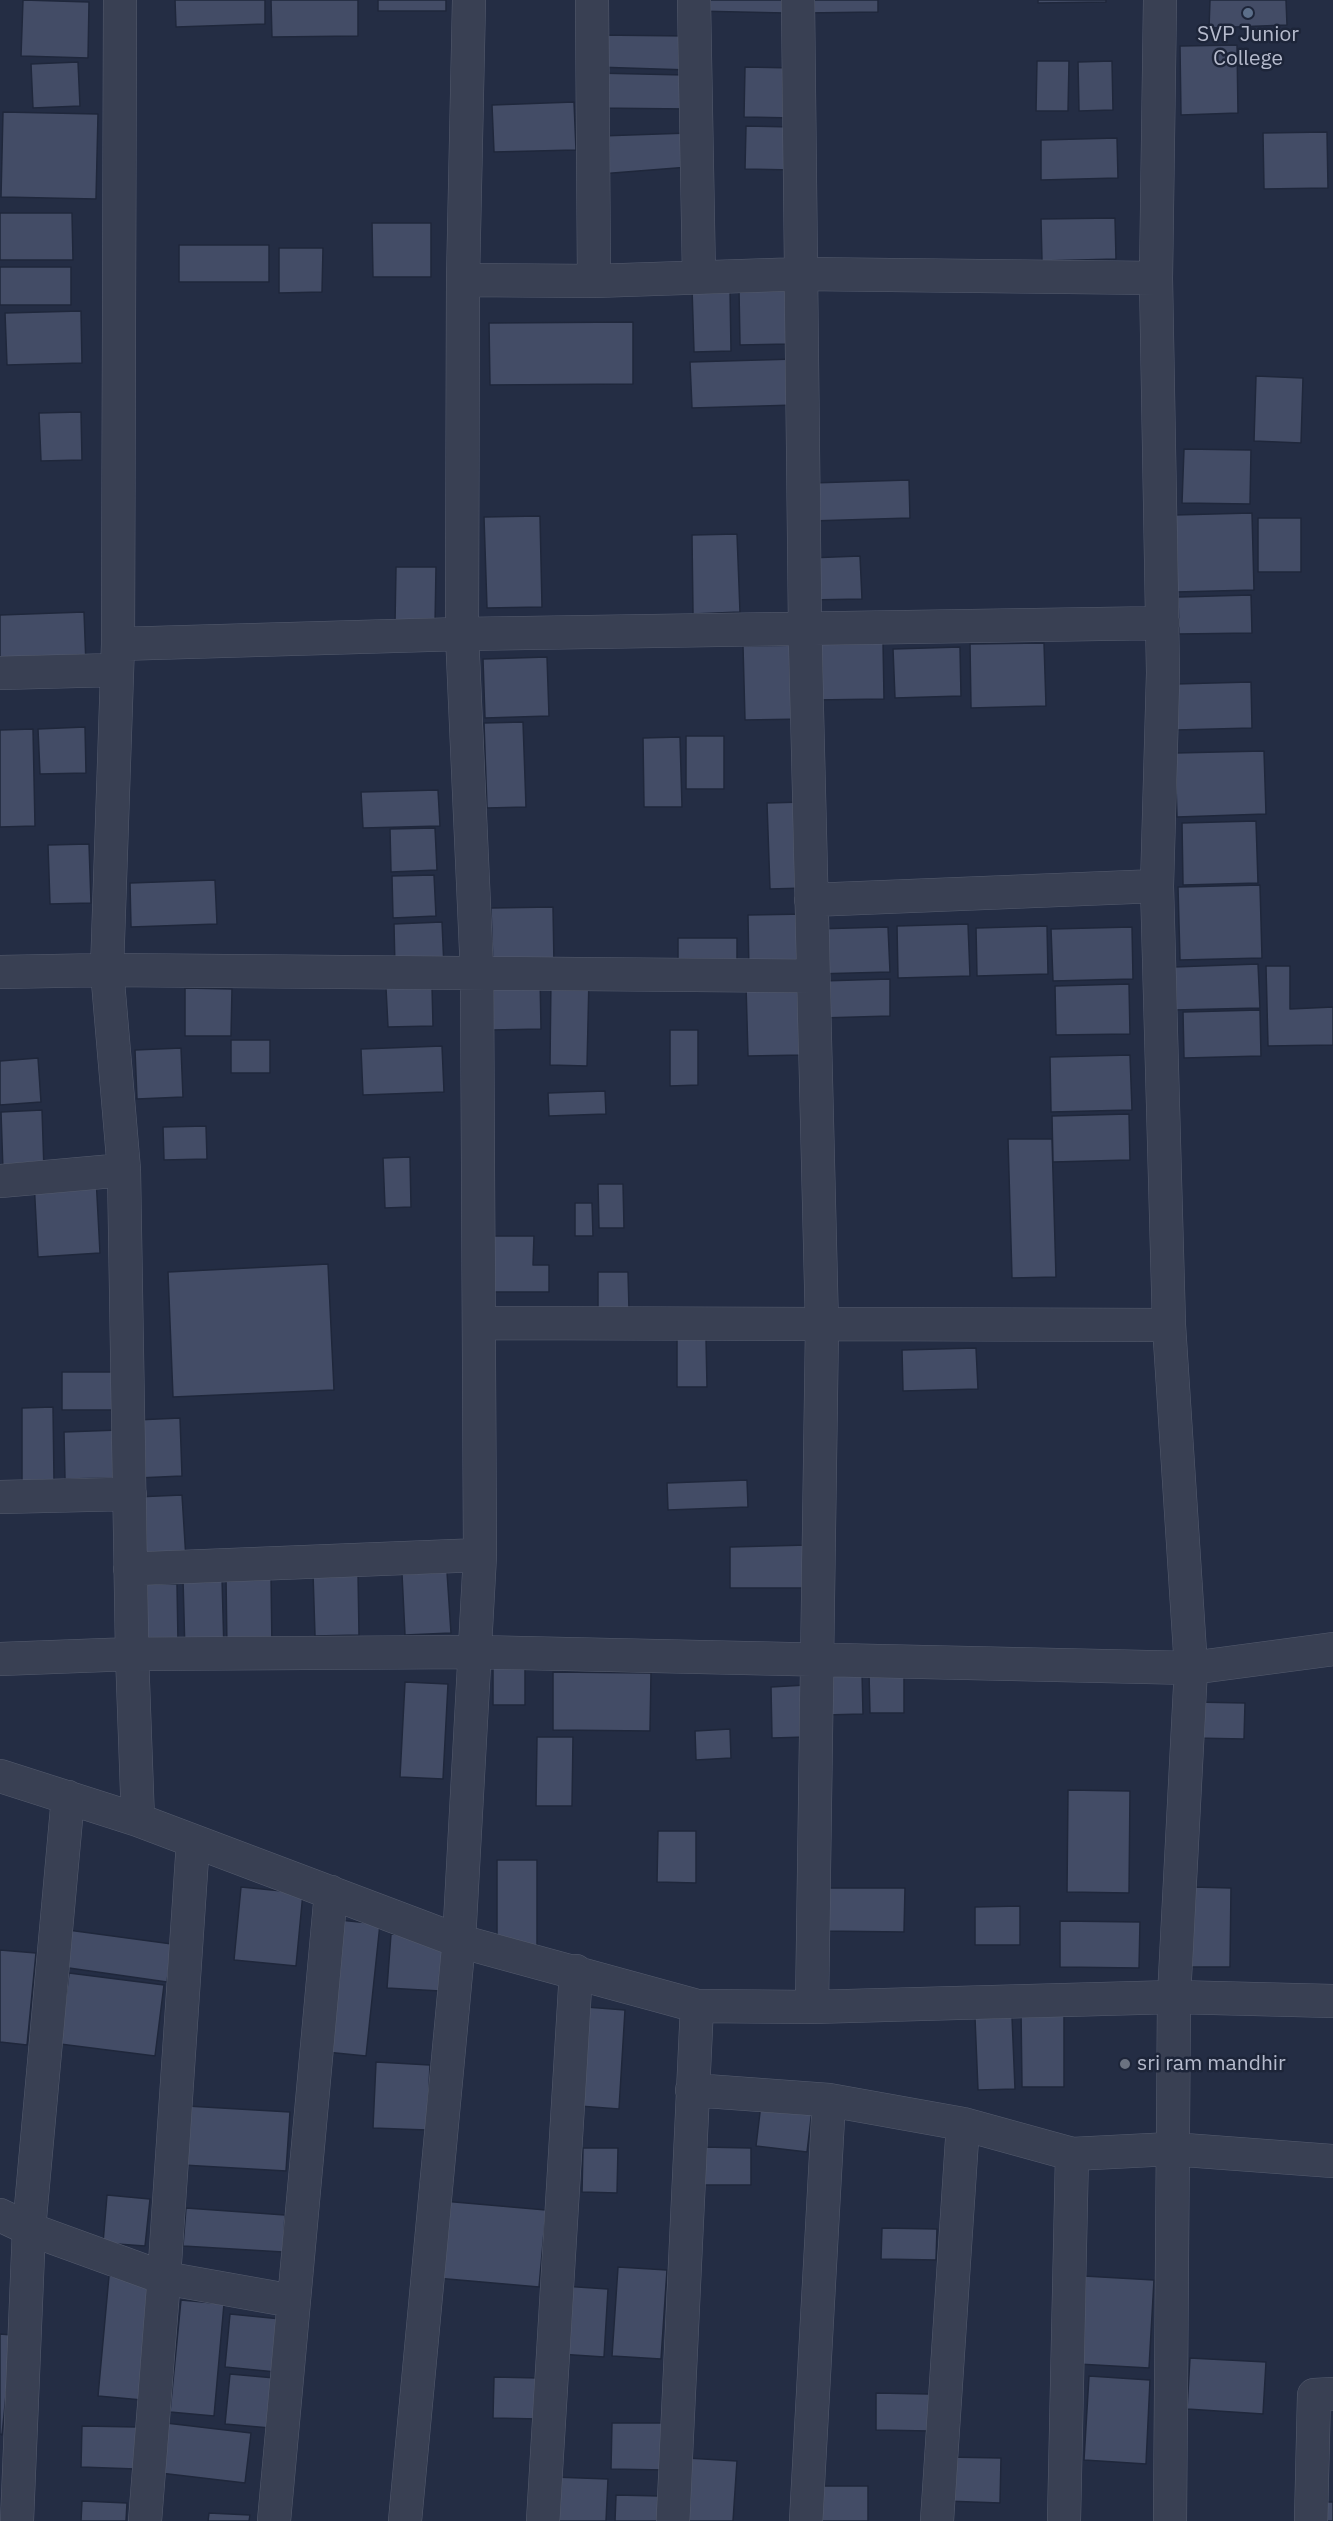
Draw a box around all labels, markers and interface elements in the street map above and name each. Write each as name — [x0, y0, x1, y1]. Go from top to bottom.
marker: SVP Junior College — [1241, 6, 1255, 20]
place label: SVP Junior College — [1197, 22, 1299, 72]
place label: sri ram mandhir — [1137, 2051, 1286, 2077]
marker: sri ram mandhir — [1118, 2057, 1132, 2071]

